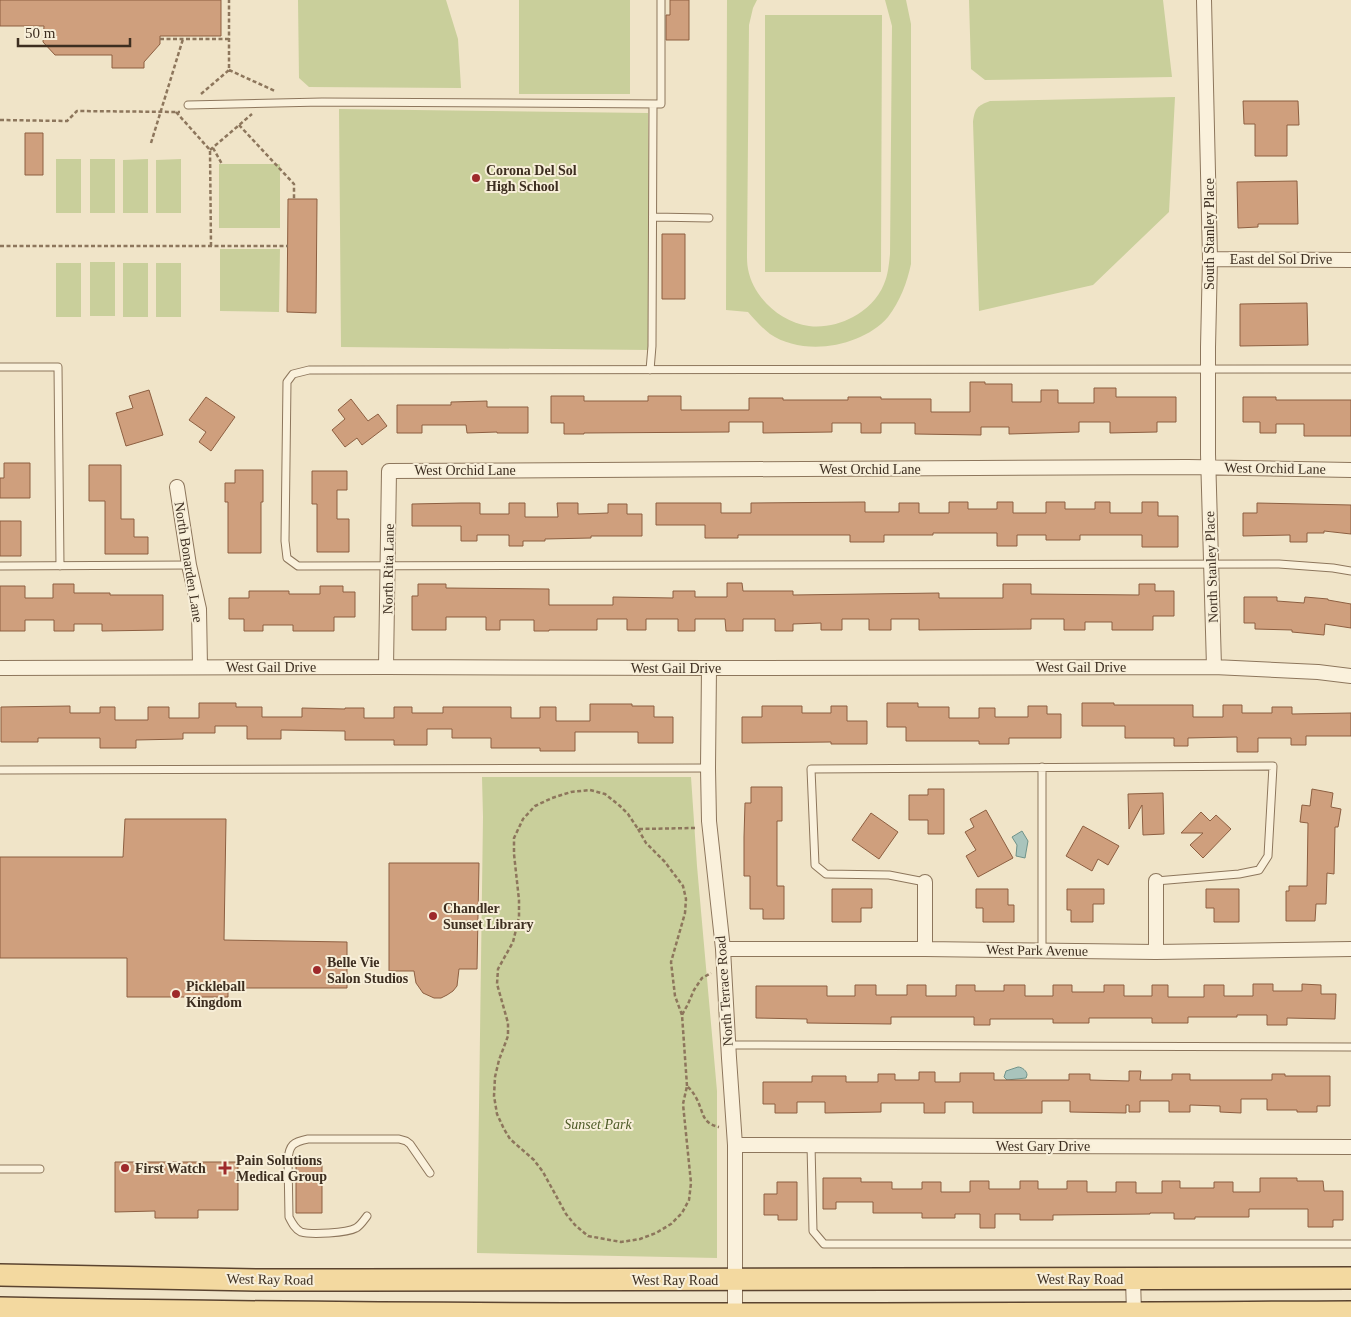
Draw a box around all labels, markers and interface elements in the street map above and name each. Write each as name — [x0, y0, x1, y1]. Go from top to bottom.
scale bar — [18, 15, 130, 47]
text: 50 m — [25, 25, 56, 41]
place label: Corona Del Sol High School — [486, 163, 577, 194]
marker: Corona Del Sol High School — [470, 172, 482, 184]
street label: South Stanley Place — [1202, 178, 1217, 290]
street label: East del Sol Drive — [1230, 252, 1332, 267]
street label: West Orchid Lane — [1224, 460, 1326, 477]
street label: West Orchid Lane — [819, 462, 921, 477]
street label: West Orchid Lane — [414, 463, 516, 478]
street label: North Bonarden Lane — [172, 501, 205, 624]
street label: North Stanley Place — [1202, 511, 1221, 623]
street label: North Rita Lane — [380, 523, 397, 615]
street label: West Gail Drive — [226, 660, 316, 675]
street label: West Gail Drive — [1036, 660, 1126, 675]
street label: West Gail Drive — [631, 661, 721, 676]
place label: Chandler Sunset Library — [443, 901, 534, 932]
marker: Chandler Sunset Library — [427, 910, 439, 922]
street label: North Terrace Road — [713, 935, 736, 1047]
street label: West Park Avenue — [986, 942, 1088, 959]
place label: Belle Vie Salon Studios — [327, 955, 409, 986]
marker: Belle Vie Salon Studios — [311, 964, 323, 976]
place label: Pickleball Kingdom — [186, 979, 245, 1010]
marker: Pickleball Kingdom — [170, 988, 182, 1000]
park label: Sunset Park — [564, 1117, 632, 1132]
street label: West Gary Drive — [996, 1139, 1090, 1154]
place label: Pain Solutions Medical Group — [236, 1153, 327, 1184]
place label: First Watch — [135, 1161, 206, 1176]
marker: Pain Solutions Medical Group — [218, 1161, 232, 1175]
marker: First Watch — [119, 1162, 131, 1174]
street label: West Ray Road — [226, 1271, 313, 1288]
street label: West Ray Road — [1037, 1272, 1123, 1287]
street label: West Ray Road — [632, 1273, 718, 1288]

